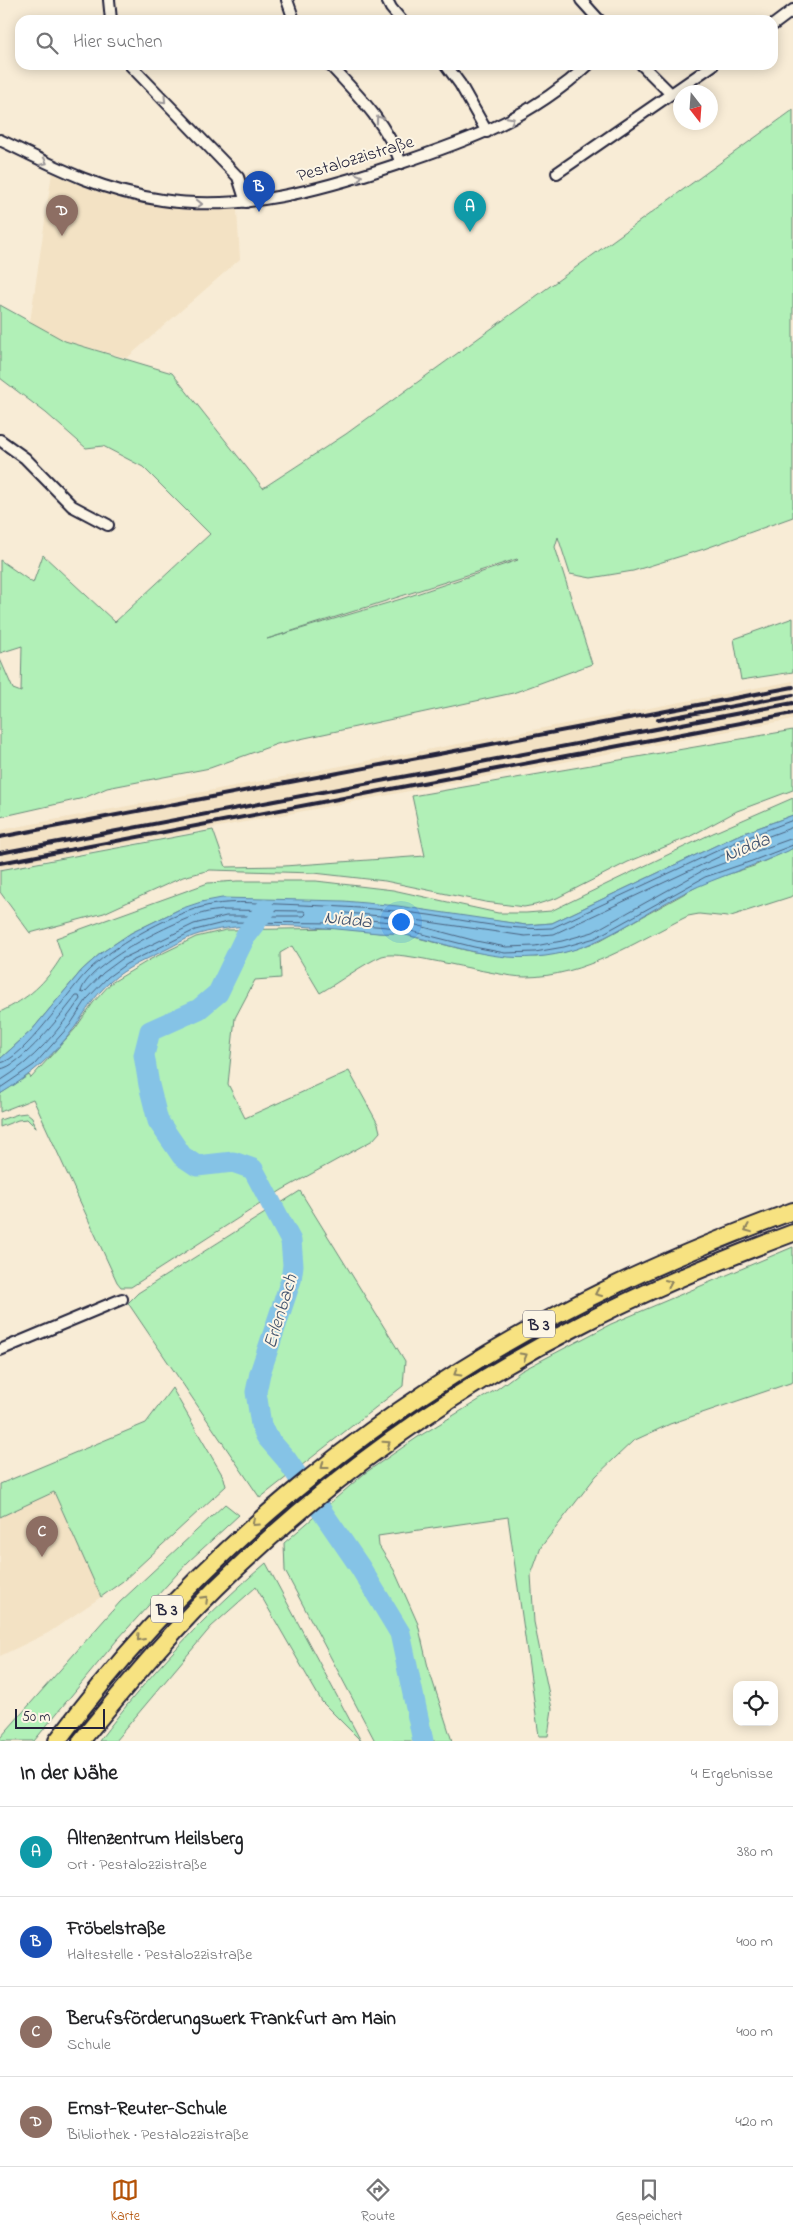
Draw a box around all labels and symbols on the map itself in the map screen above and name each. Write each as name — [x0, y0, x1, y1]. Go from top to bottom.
north arrow — [673, 85, 718, 130]
one-way arrow — [157, 95, 166, 104]
one-way arrow — [376, 116, 386, 125]
one-way arrow — [506, 117, 515, 127]
street label: Pestalozzistraße — [294, 130, 418, 190]
one-way arrow — [39, 155, 48, 166]
pin: B — [243, 171, 275, 212]
one-way arrow — [354, 172, 362, 182]
pin: A — [454, 191, 486, 232]
pin: D — [46, 195, 78, 236]
one-way arrow — [196, 198, 204, 209]
water label: Nidda — [720, 827, 775, 870]
water label: Nidda — [323, 905, 374, 936]
your location — [388, 909, 414, 935]
one-way arrow — [744, 1223, 753, 1233]
water label: Erlenbach — [257, 1270, 306, 1352]
one-way arrow — [664, 1279, 673, 1289]
one-way arrow — [595, 1287, 604, 1297]
road number: B 3 — [523, 1310, 555, 1338]
one-way arrow — [518, 1353, 527, 1363]
one-way arrow — [453, 1366, 462, 1376]
one-way arrow — [381, 1441, 391, 1450]
one-way arrow — [321, 1461, 330, 1469]
pin: C — [26, 1516, 58, 1557]
one-way arrow — [251, 1518, 260, 1527]
road number: B 3 — [151, 1596, 183, 1622]
one-way arrow — [199, 1596, 208, 1605]
one-way arrow — [137, 1633, 146, 1642]
scale bar — [15, 1706, 105, 1729]

